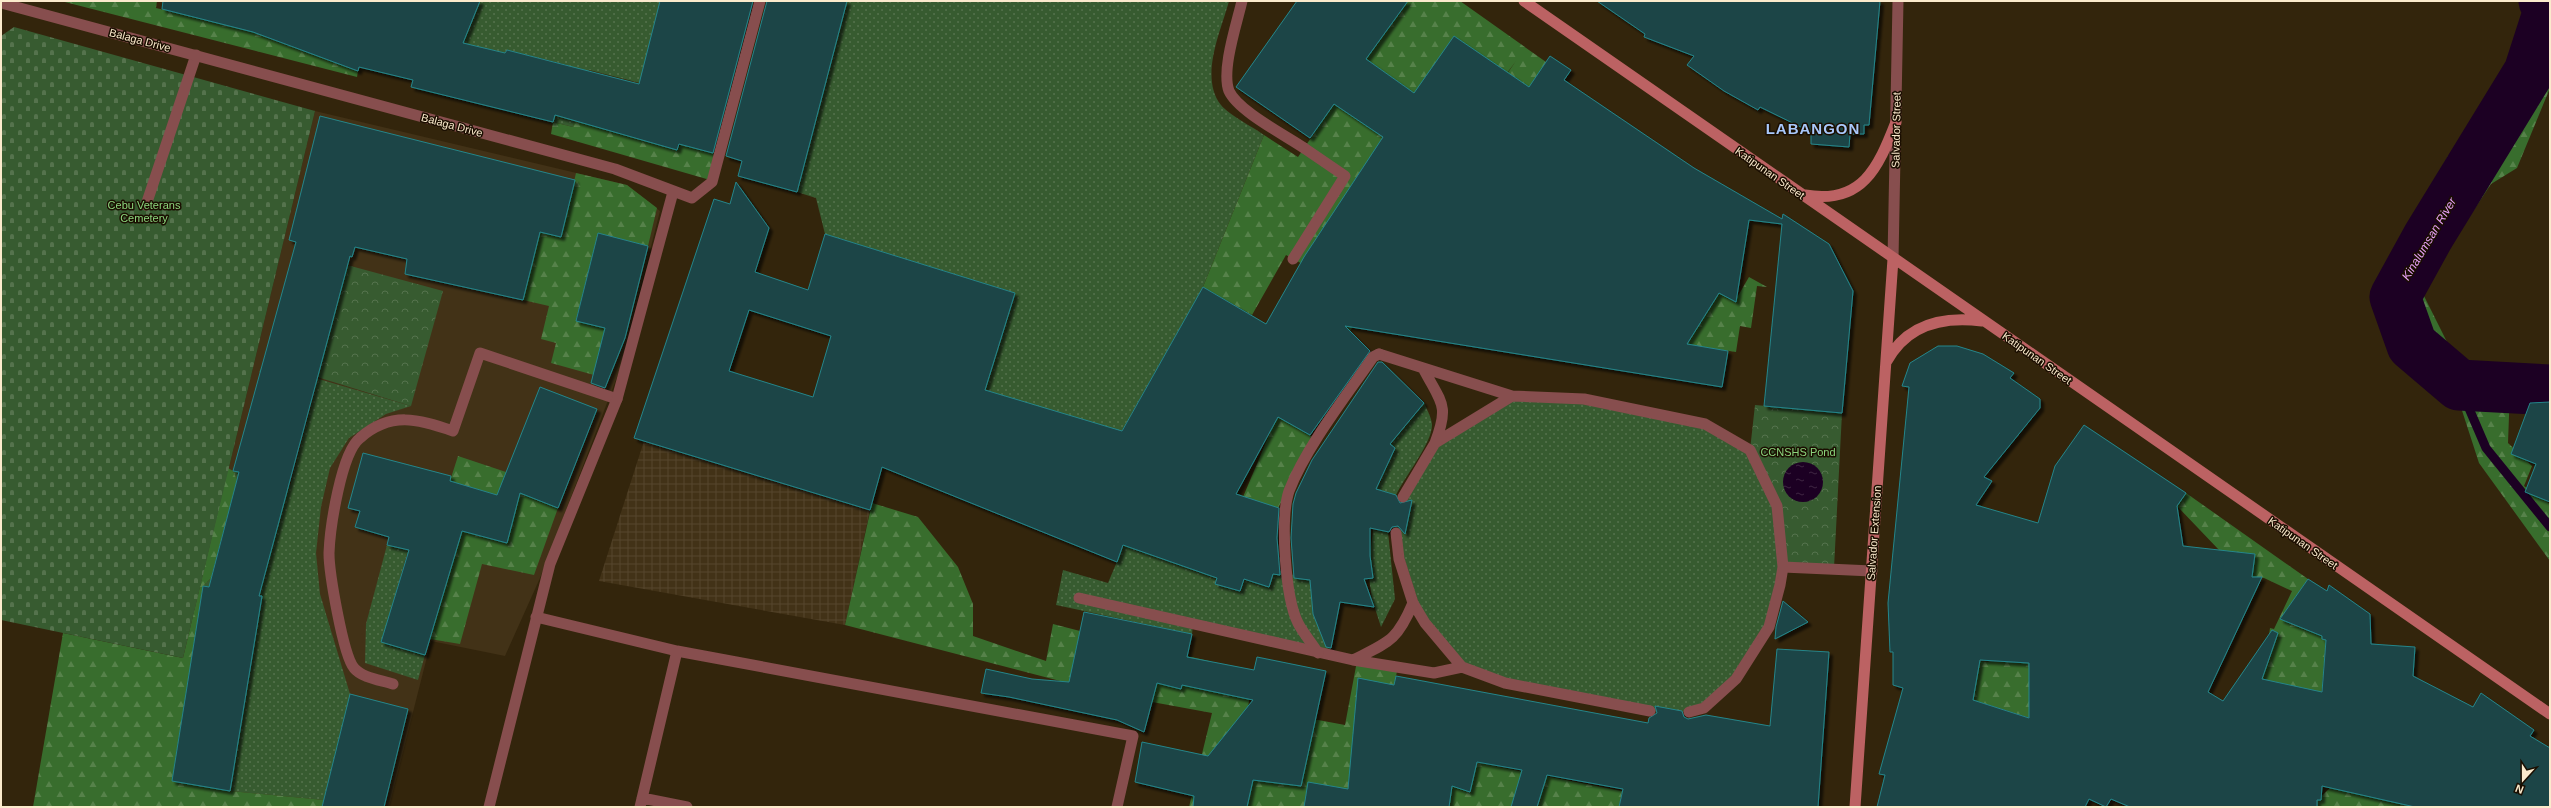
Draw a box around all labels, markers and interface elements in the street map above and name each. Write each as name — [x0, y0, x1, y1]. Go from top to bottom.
street label: Balaga Drive — [108, 26, 172, 54]
street label: Salvador Street — [1889, 92, 1903, 168]
street label: Balaga Drive — [420, 111, 484, 139]
district label: LABANGON — [1766, 120, 1860, 137]
street label: Katipunan Street — [1733, 145, 1807, 201]
water label: Kinalumsan River — [2399, 194, 2460, 283]
park label: Cebu Veterans Cemetery — [108, 199, 181, 224]
street label: Katipunan Street — [2000, 330, 2074, 386]
park label: CCNSHS Pond — [1760, 446, 1836, 458]
street label: Salvador Extension — [1865, 485, 1883, 581]
street label: Katipunan Street — [2266, 515, 2340, 571]
north arrow — [2503, 760, 2543, 800]
text: N — [2514, 782, 2525, 796]

